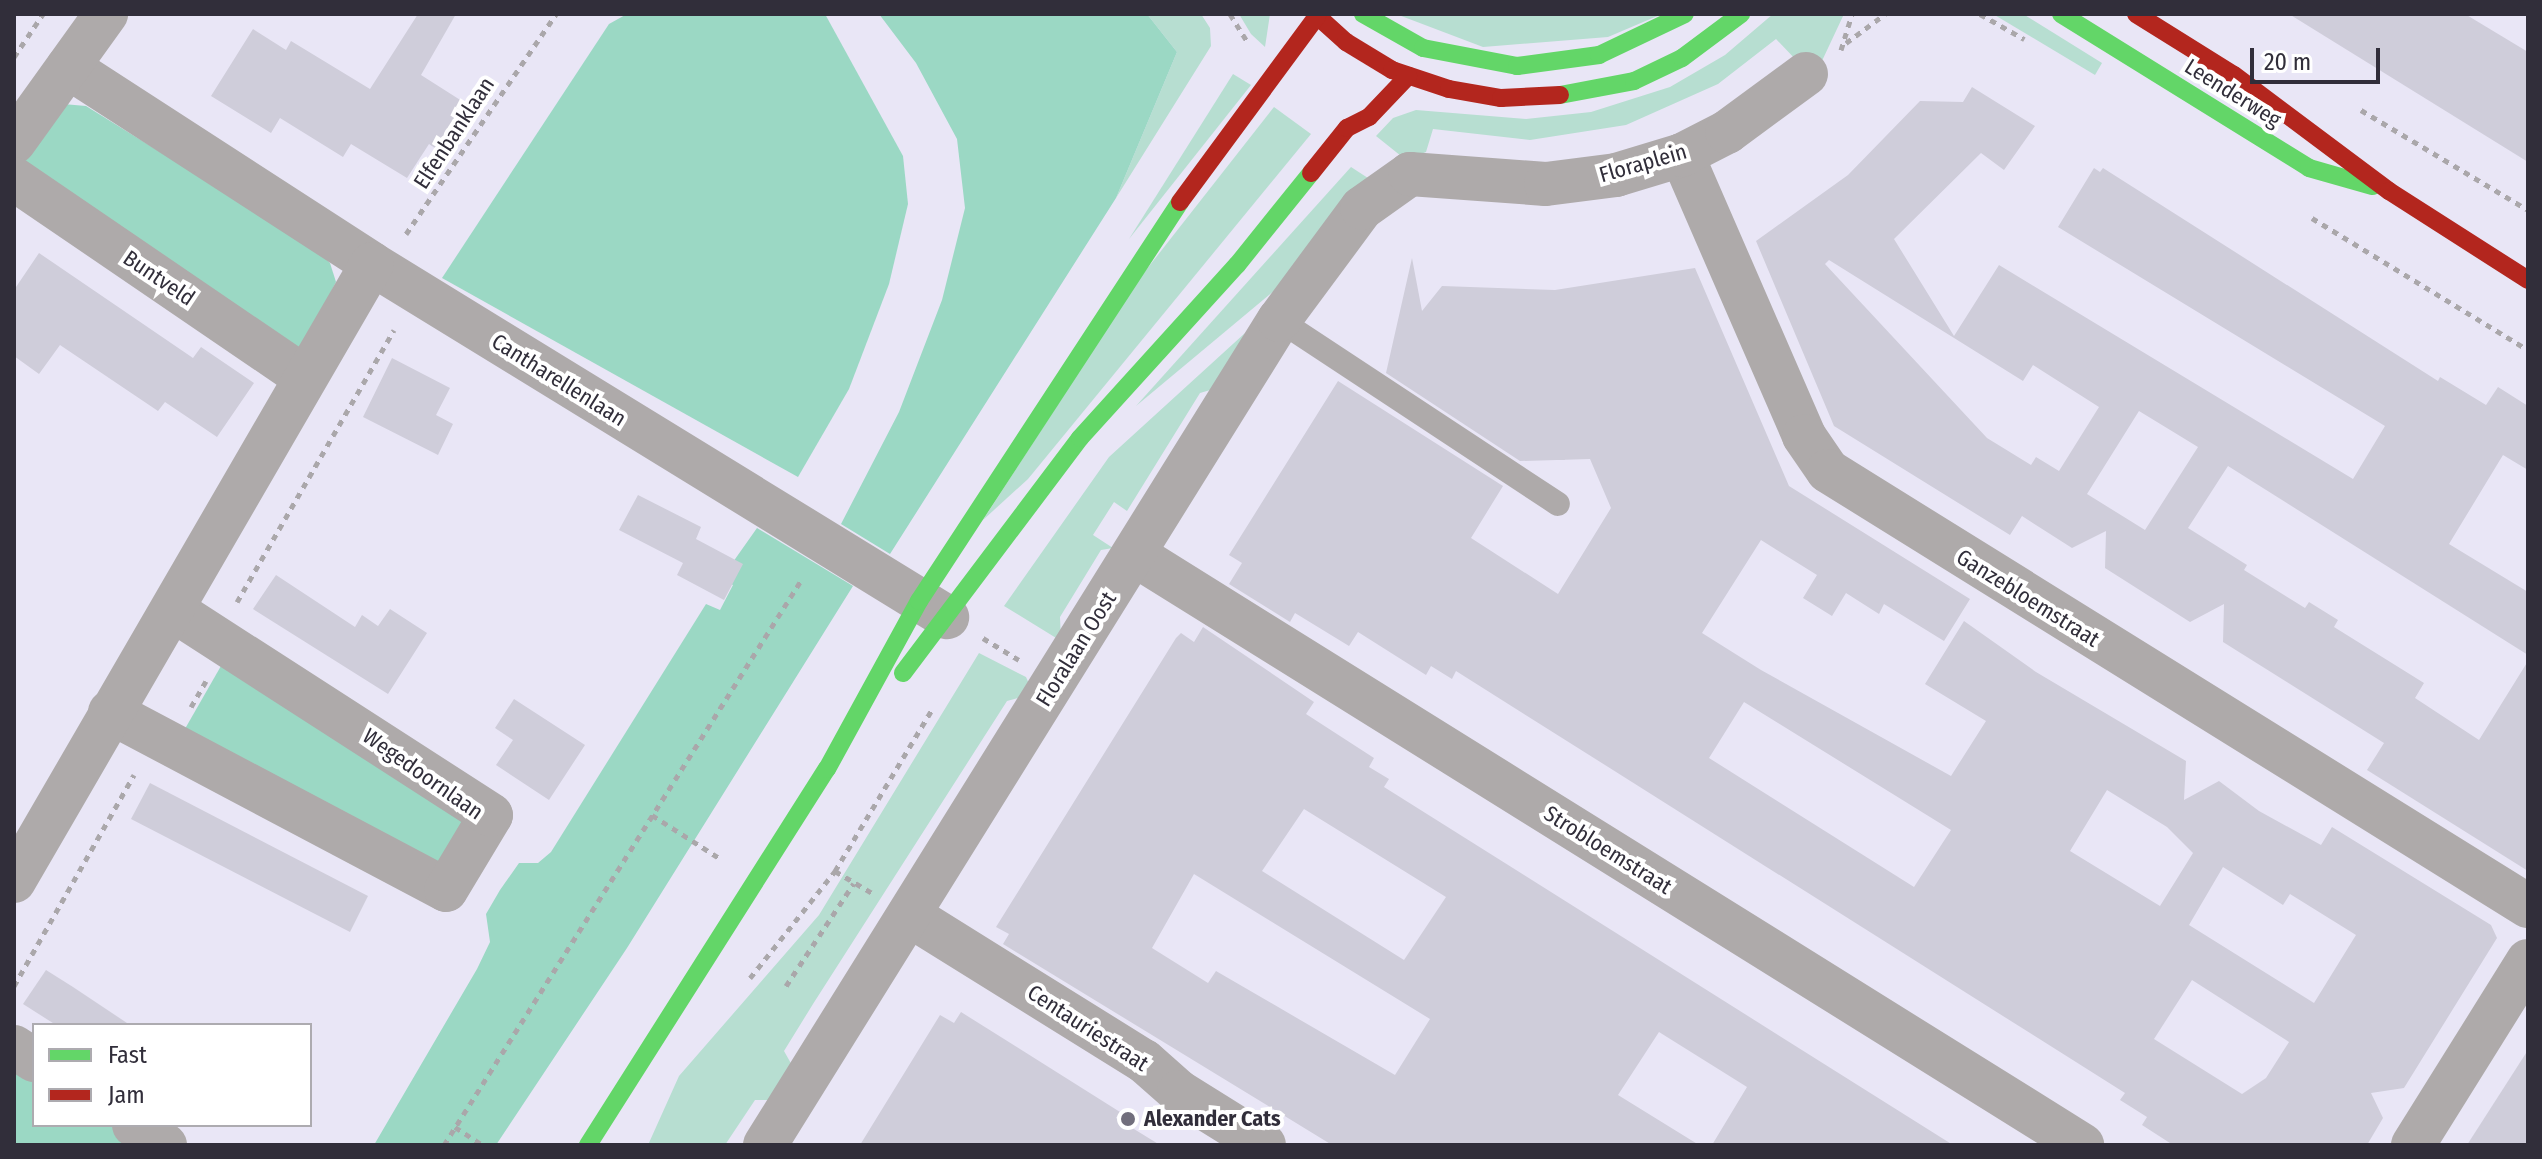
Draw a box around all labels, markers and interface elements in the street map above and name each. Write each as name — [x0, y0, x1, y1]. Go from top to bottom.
scale bar — [2254, 32, 2384, 82]
text: 20 m — [2264, 48, 2311, 76]
street label: Leenderweg — [2180, 53, 2286, 133]
street label: Elfenbanklaan — [408, 72, 500, 194]
street label: Floraplein — [1596, 138, 1690, 188]
street label: Buntveld — [118, 245, 200, 311]
street label: Cantharellenlaan — [487, 328, 631, 432]
street label: Ganzebloemstraat — [1952, 544, 2104, 652]
street label: Floralaan Oost — [1030, 587, 1122, 711]
street label: Wegedoornlaan — [358, 723, 488, 825]
street label: Strobloemstraat — [1539, 800, 1677, 900]
street label: Centauriestraat — [1023, 979, 1153, 1077]
legend — [32, 1023, 312, 1127]
text: Fast — [108, 1041, 147, 1069]
text: Jam — [108, 1081, 145, 1109]
place label: Alexander Cats — [1144, 1106, 1281, 1132]
marker: Alexander Cats — [1119, 1110, 1137, 1128]

